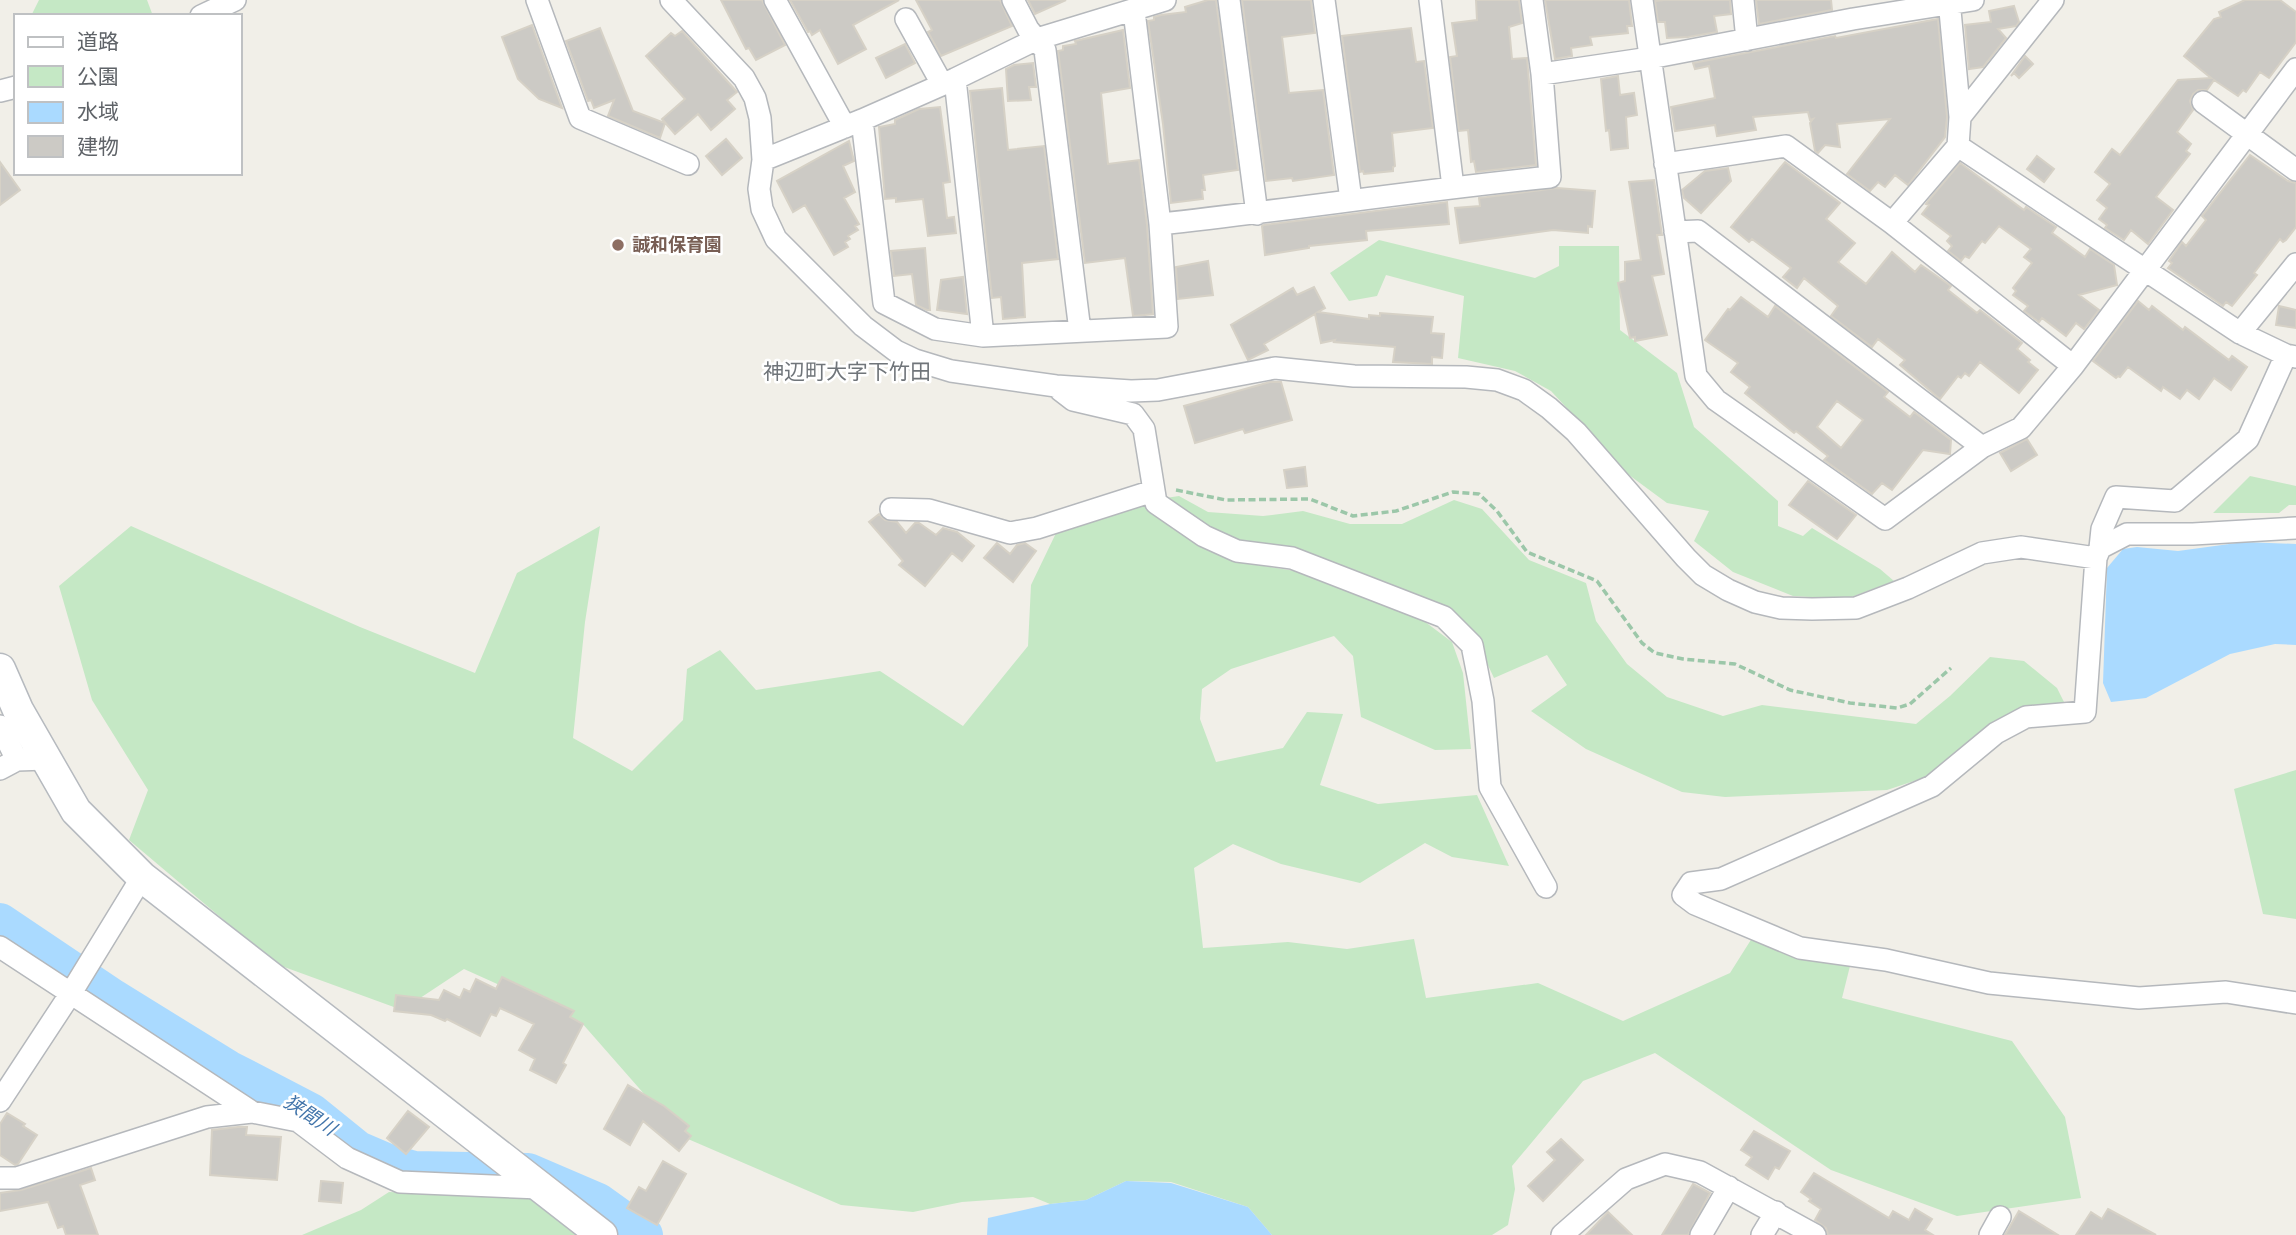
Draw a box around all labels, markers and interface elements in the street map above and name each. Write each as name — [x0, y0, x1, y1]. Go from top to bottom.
legend — [14, 14, 242, 175]
text: 道路 — [77, 29, 119, 54]
text: 公園 — [77, 64, 119, 89]
text: 水域 — [77, 99, 119, 124]
text: 建物 — [77, 134, 119, 159]
place label: 誠和保育園 — [632, 234, 722, 256]
marker: 誠和保育園 — [610, 237, 626, 253]
district label: 神辺町大字下竹田 — [763, 359, 931, 384]
water label: 狭間川 — [280, 1090, 342, 1141]

